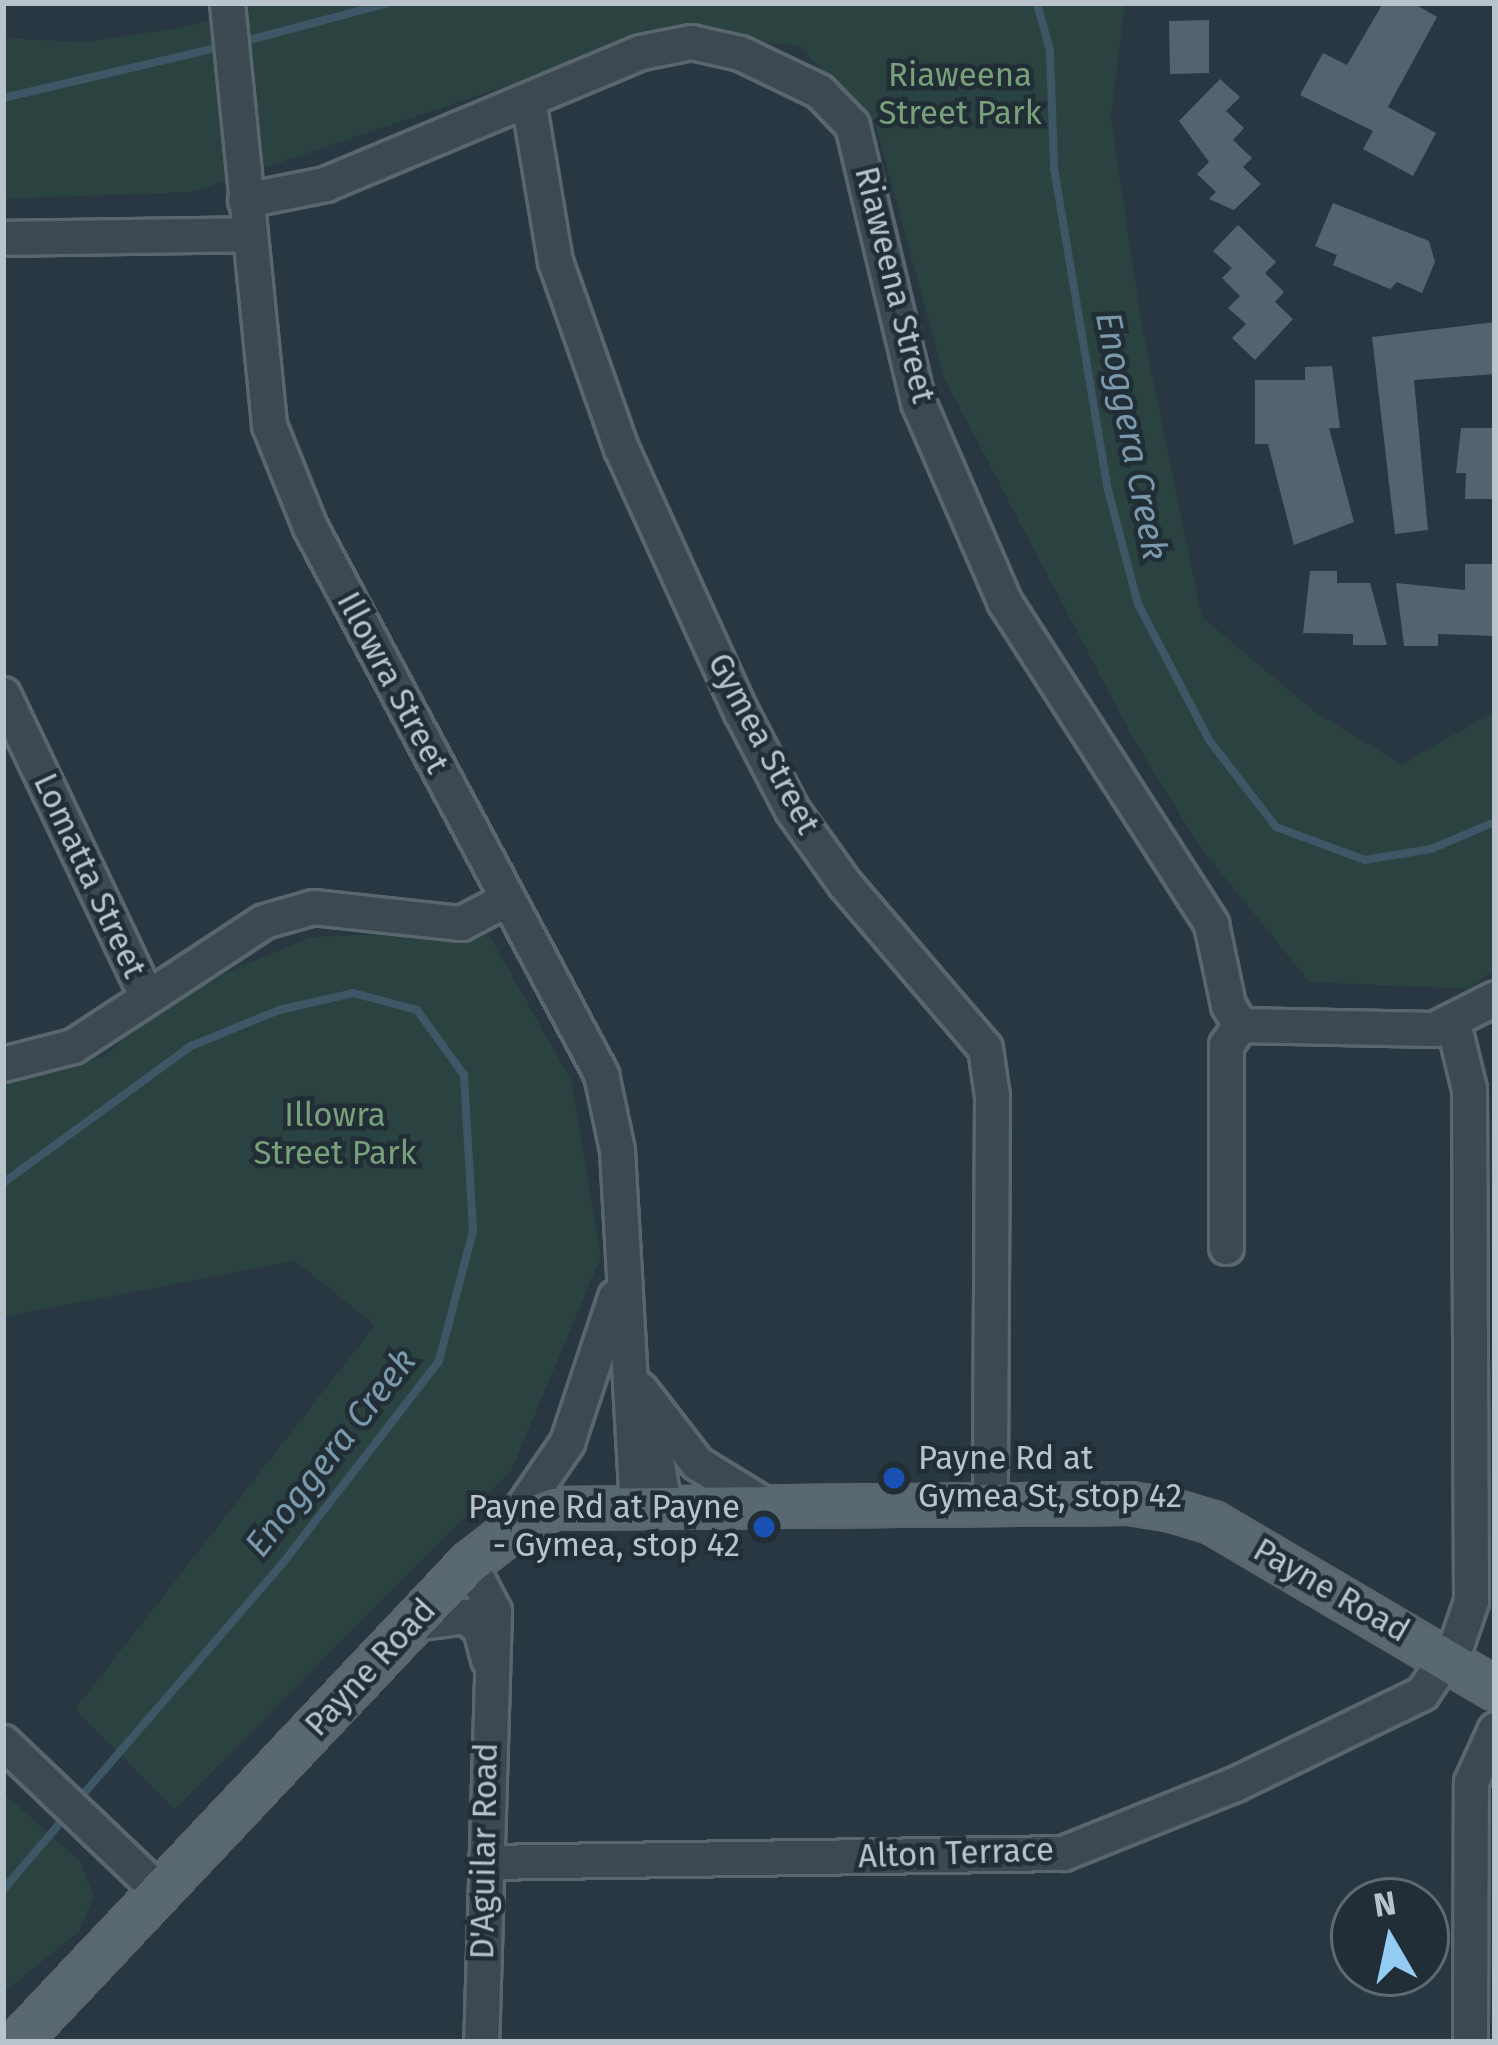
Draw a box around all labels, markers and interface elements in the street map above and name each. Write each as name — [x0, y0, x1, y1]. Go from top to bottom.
park label: Riaweena Street Park — [878, 56, 1042, 134]
street label: Riaweena Street — [845, 163, 943, 407]
water label: Enoggera Creek — [1086, 308, 1176, 564]
street label: Illowra Street — [328, 586, 456, 780]
street label: Gymea Street — [699, 647, 827, 841]
street label: Lomatta Street — [24, 768, 154, 984]
park label: Illowra Street Park — [253, 1096, 417, 1174]
water label: Enoggera Creek — [236, 1340, 426, 1566]
place label: Payne Rd at Gymea St, stop 42 — [918, 1439, 1182, 1517]
marker: Payne Rd at Gymea St, stop 42 — [881, 1465, 907, 1491]
place label: Payne Rd at Payne - Gymea, stop 42 — [468, 1488, 740, 1566]
marker: Payne Rd at Payne - Gymea, stop 42 — [751, 1514, 777, 1540]
street label: Payne Road — [1246, 1531, 1416, 1651]
street label: Payne Road — [297, 1591, 445, 1745]
street label: D'Aguilar Road — [463, 1742, 507, 1960]
street label: Alton Terrace — [857, 1831, 1055, 1877]
north arrow — [1330, 1877, 1450, 1997]
text: N — [1371, 1883, 1399, 1926]

